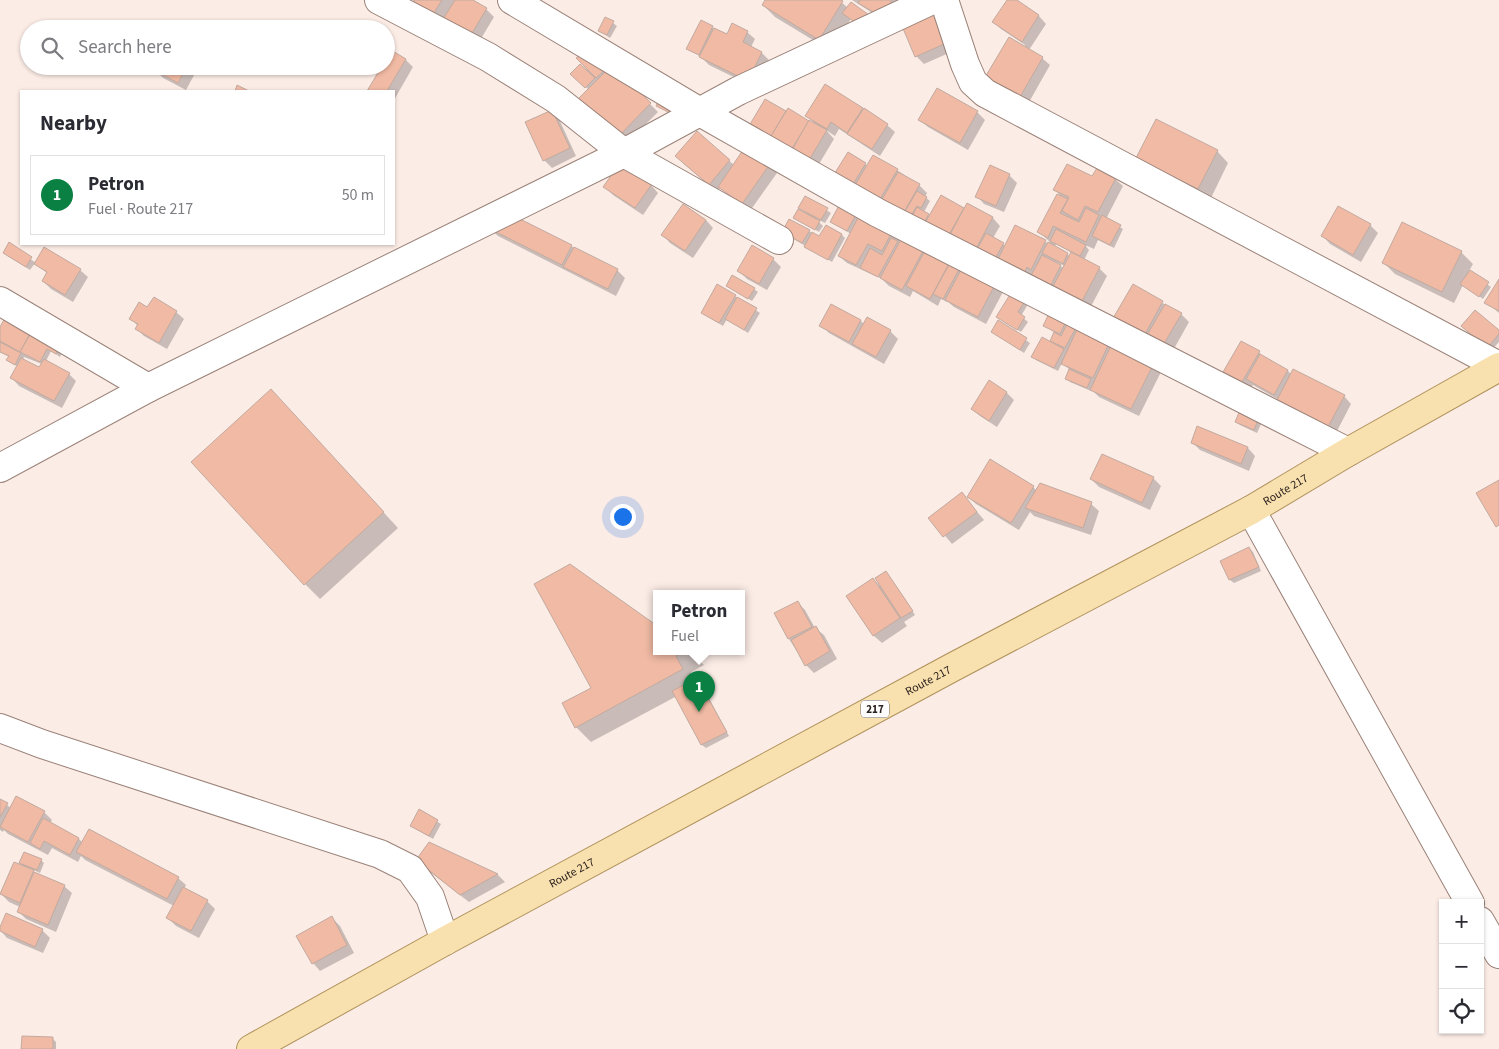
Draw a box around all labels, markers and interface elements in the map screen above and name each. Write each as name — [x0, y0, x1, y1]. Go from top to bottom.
search box — [20, 20, 395, 75]
icon: search — [38, 34, 66, 62]
text: Search here — [78, 34, 172, 61]
text: Nearby — [40, 108, 107, 138]
text: Petron — [88, 171, 145, 198]
text: 1 — [53, 184, 61, 206]
text: 50 m — [342, 184, 374, 206]
text: Fuel · Route 217 — [88, 198, 193, 220]
street label: Route 217 — [1260, 470, 1311, 510]
your location — [610, 504, 636, 530]
popup — [653, 590, 745, 655]
text: Petron — [671, 598, 727, 625]
text: Fuel — [671, 625, 699, 647]
street label: Route 217 — [902, 661, 954, 700]
pin: 1 — [683, 671, 715, 712]
road number: 217 — [861, 701, 889, 718]
street label: Route 217 — [546, 854, 598, 892]
map controls — [1439, 899, 1484, 1034]
button: + — [1439, 899, 1484, 944]
button: − — [1439, 944, 1484, 989]
button: locate — [1439, 989, 1484, 1034]

